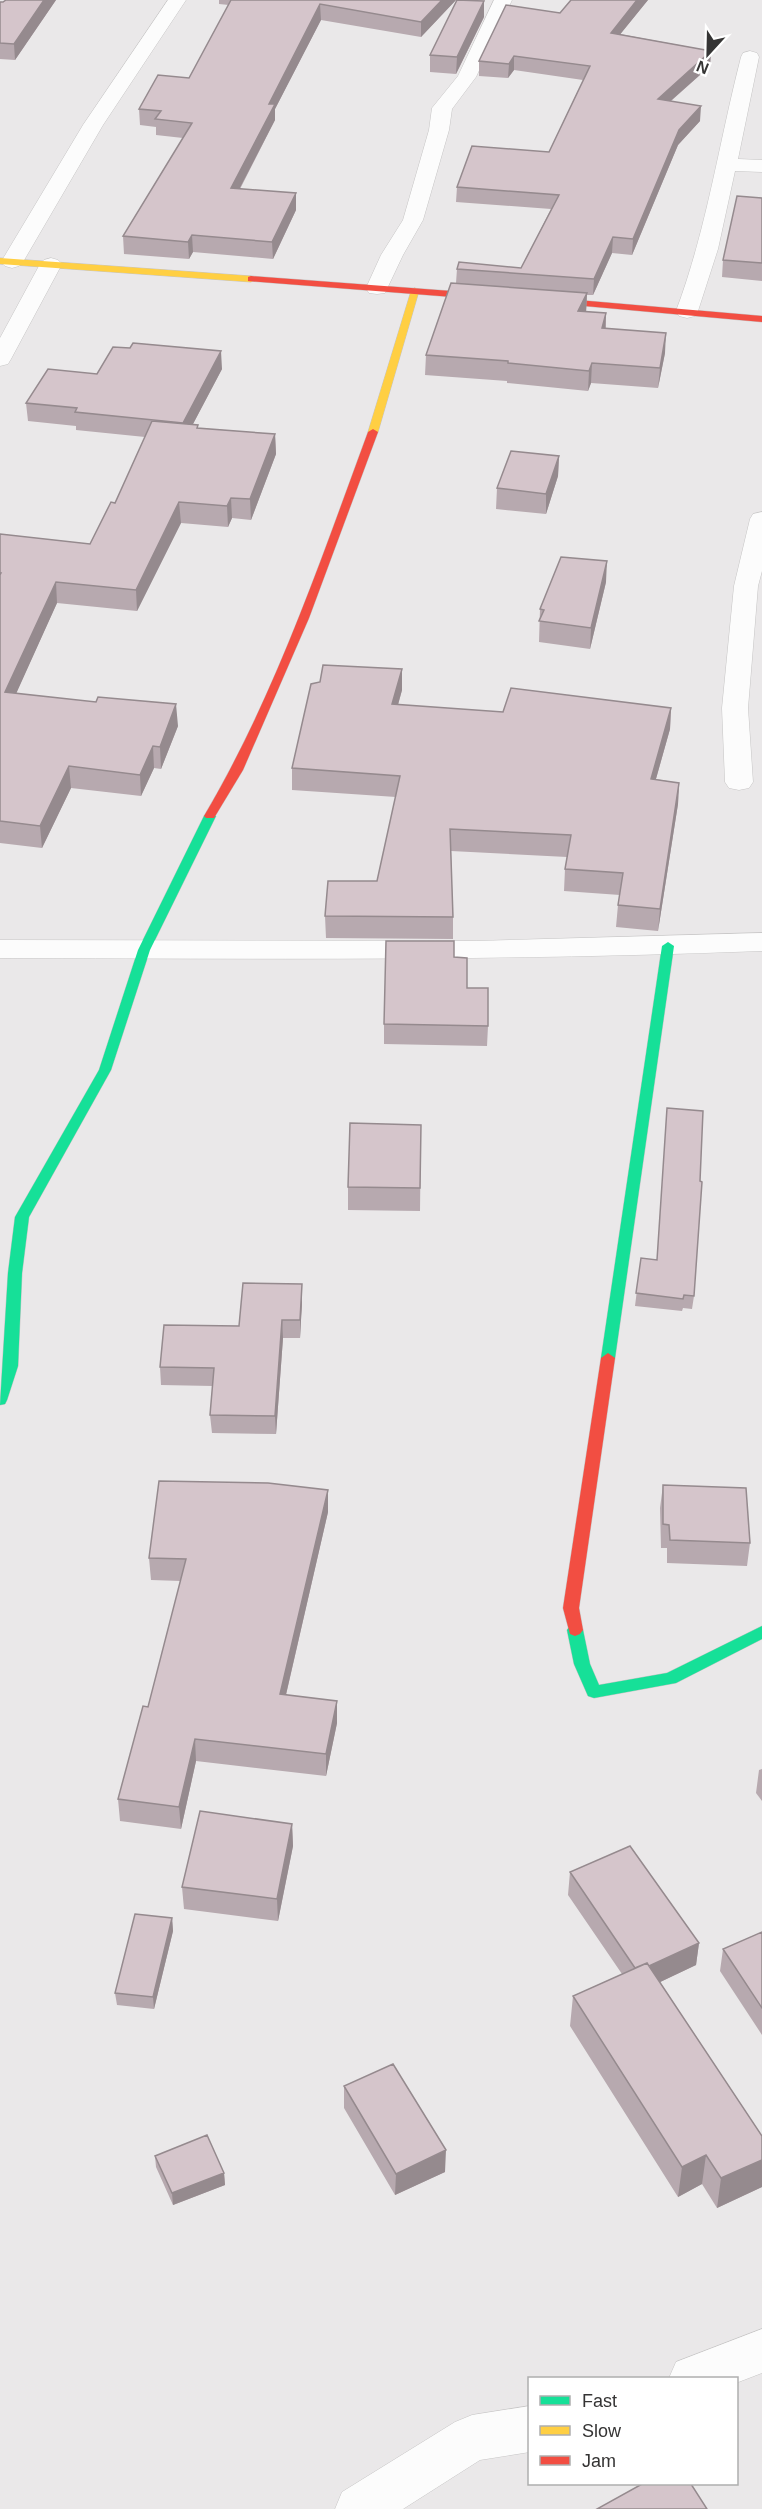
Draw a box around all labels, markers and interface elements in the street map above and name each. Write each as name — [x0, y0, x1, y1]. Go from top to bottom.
north arrow — [678, 24, 738, 84]
text: N — [694, 57, 711, 77]
legend — [528, 2377, 738, 2485]
text: Fast — [582, 2391, 617, 2411]
text: Slow — [582, 2421, 622, 2441]
text: Jam — [582, 2451, 616, 2471]

